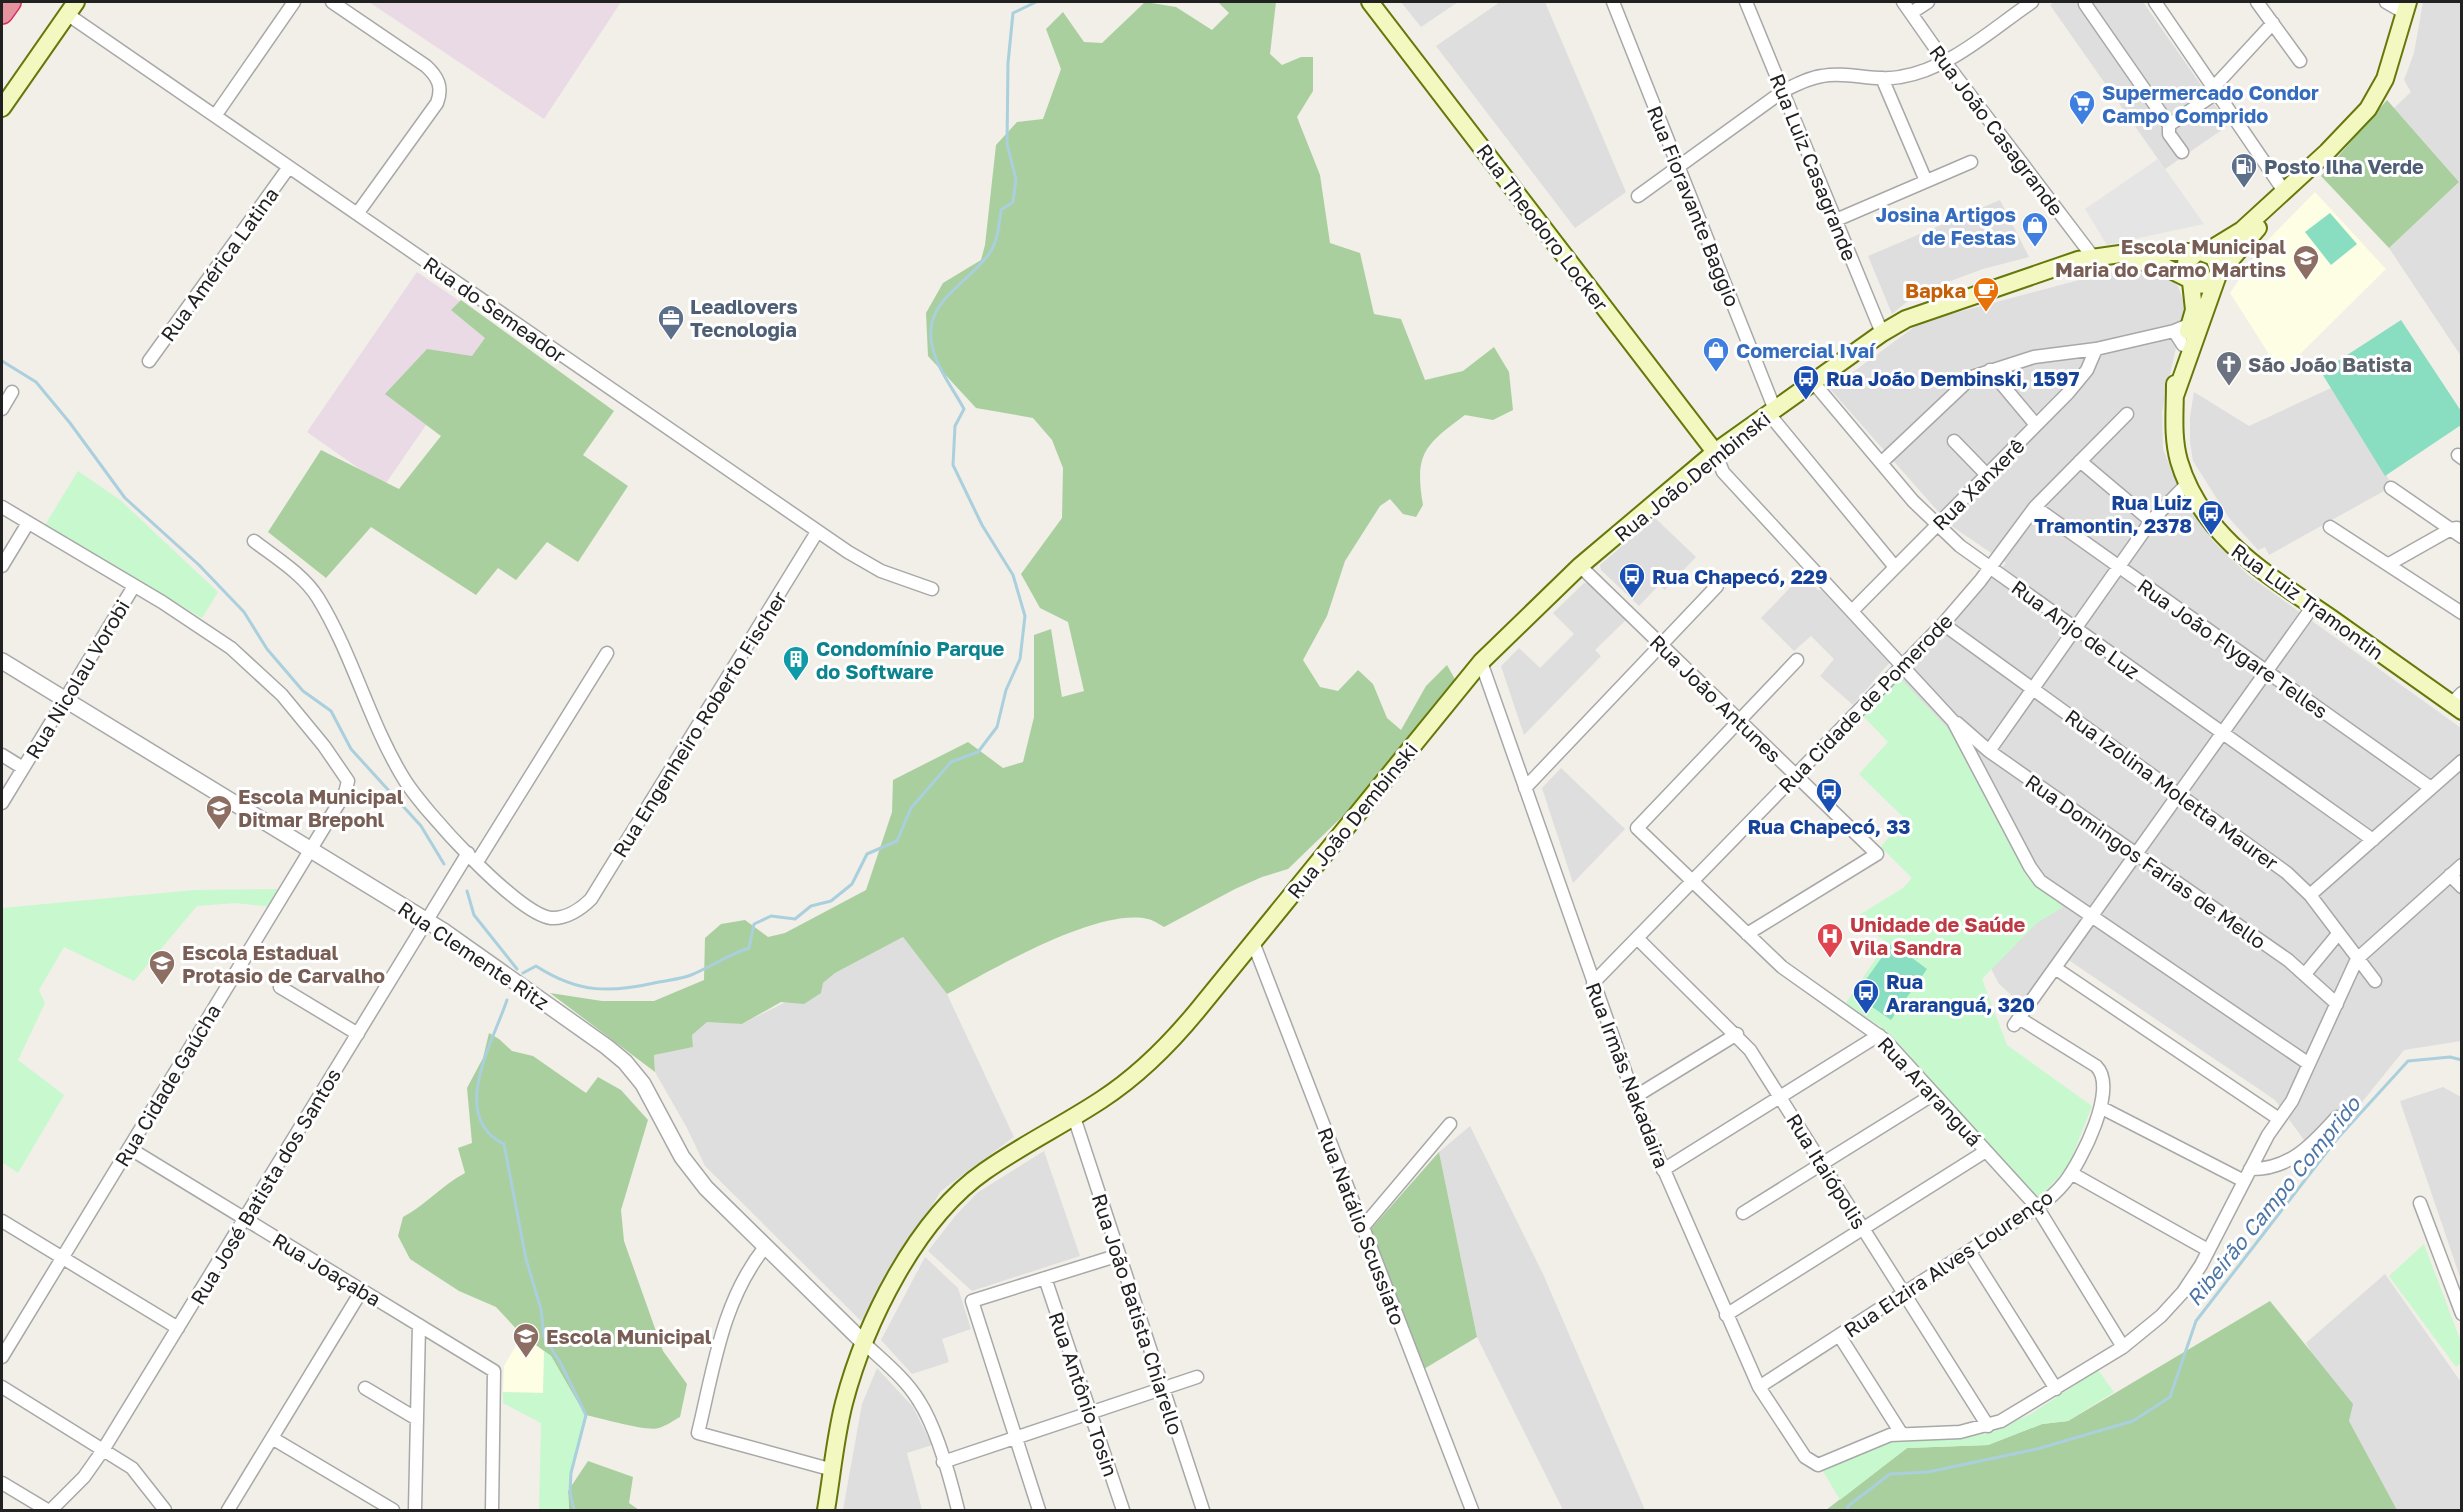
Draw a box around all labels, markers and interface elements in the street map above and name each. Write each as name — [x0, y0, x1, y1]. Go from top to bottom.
street label: Rua João Casagrande — [1925, 40, 2069, 220]
street label: Rua Luiz Casagrande — [1766, 70, 1862, 264]
place label: Supermercado Condor Campo Comprido — [2102, 80, 2319, 127]
supermarket icon: Supermercado Condor Campo Comprido — [2067, 88, 2097, 126]
street label: Rua Fioravante Baggio — [1643, 102, 1745, 310]
street label: Rua Theodoro Locker — [1472, 139, 1614, 316]
fuel station icon: Posto Ilha Verde — [2229, 151, 2259, 189]
place label: Posto Ilha Verde — [2264, 154, 2424, 178]
street label: Rua América Latina — [155, 182, 283, 346]
place label: Josina Artigos de Festas — [1876, 202, 2016, 249]
shop icon: Josina Artigos de Festas — [2020, 210, 2050, 248]
place label: Escola Municipal Maria do Carmo Martins — [2055, 234, 2286, 281]
school or university icon: Escola Municipal Maria do Carmo Martins — [2291, 243, 2321, 281]
street label: Rua do Semeador — [419, 251, 571, 367]
cafe icon: Bapka — [1971, 275, 2001, 313]
place label: Bapka — [1905, 278, 1966, 302]
place label: Leadlovers Tecnologia — [690, 294, 798, 341]
office icon: Leadlovers Tecnologia — [656, 303, 686, 341]
shop icon: Comercial Ivaí — [1701, 335, 1731, 373]
place label: Comercial Ivaí — [1736, 338, 1876, 362]
church icon: São João Batista — [2214, 349, 2244, 387]
place label: São João Batista — [2248, 352, 2412, 376]
bus stop icon: Rua João Dembinski, 1597 — [1791, 363, 1821, 401]
place label: Rua João Dembinski, 1597 — [1826, 366, 2079, 390]
street label: Rua João Dembinski — [1609, 406, 1775, 546]
street label: Rua Xanxerê — [1927, 433, 2029, 535]
place label: Rua Luiz Tramontin, 2378 — [2034, 490, 2192, 537]
bus stop icon: Rua Luiz Tramontin, 2378 — [2196, 498, 2226, 536]
street label: Rua Luiz Tramontin — [2227, 538, 2389, 664]
bus stop icon: Rua Chapecó, 229 — [1617, 561, 1647, 599]
place label: Rua Chapecó, 229 — [1652, 564, 1828, 588]
street label: Rua João Flygare Telles — [2133, 573, 2333, 723]
street label: Rua Anjo de Luz — [2008, 575, 2144, 683]
street label: Rua Engenheiro Roberto Fischer — [607, 586, 791, 861]
street label: Rua Nicolau Vorobi — [20, 595, 134, 763]
street label: Rua Cidade de Pomerode — [1773, 608, 1957, 798]
street label: Rua João Antunes — [1645, 629, 1787, 767]
place label: Condomínio Parque do Software — [816, 636, 1005, 683]
building icon: Condomínio Parque do Software — [781, 644, 811, 682]
street label: Rua Izolina Moletta Maurer — [2061, 704, 2283, 874]
street label: Rua João Dembinski — [1282, 737, 1422, 903]
street label: Rua Domingos Farias de Mello — [2021, 769, 2271, 953]
bus stop icon: Rua Chapecó, 33 — [1814, 776, 1844, 814]
place label: Escola Municipal Ditmar Brepohl — [238, 784, 404, 831]
school or university icon: Escola Municipal Ditmar Brepohl — [204, 793, 234, 831]
place label: Rua Chapecó, 33 — [1747, 814, 1911, 838]
street label: Rua Clemente Ritz — [394, 896, 554, 1014]
place label: Unidade de Saúde Vila Sandra — [1850, 912, 2025, 959]
hospital icon: Unidade de Saúde Vila Sandra — [1815, 921, 1845, 959]
place label: Escola Estadual Protasio de Carvalho — [182, 940, 385, 987]
school or university icon: Escola Estadual Protasio de Carvalho — [147, 948, 177, 986]
place label: Rua Araranguá, 320 — [1886, 969, 2035, 1016]
bus stop icon: Rua Araranguá, 320 — [1851, 977, 1881, 1015]
street label: Rua Irmãs Nakadaira — [1581, 979, 1675, 1171]
street label: Rua Cidade Gaúcha — [109, 1000, 225, 1170]
street label: Rua Araranguá — [1873, 1031, 1987, 1151]
street label: Rua José Batista dos Santos — [185, 1064, 345, 1308]
water label: Ribeirão Campo Comprido — [2181, 1090, 2366, 1311]
street label: Rua Itaiópolis — [1782, 1109, 1872, 1233]
street label: Rua Natálio Scussiato — [1313, 1124, 1411, 1328]
street label: Rua Elzira Alves Lourenço — [1839, 1184, 2057, 1342]
street label: Rua João Batista Chiarello — [1088, 1190, 1188, 1438]
street label: Rua Joaçaba — [269, 1227, 385, 1311]
street label: Rua Antônio Tosin — [1045, 1308, 1123, 1480]
school or university icon: Escola Municipal — [511, 1321, 541, 1359]
place label: Escola Municipal — [546, 1324, 712, 1348]

